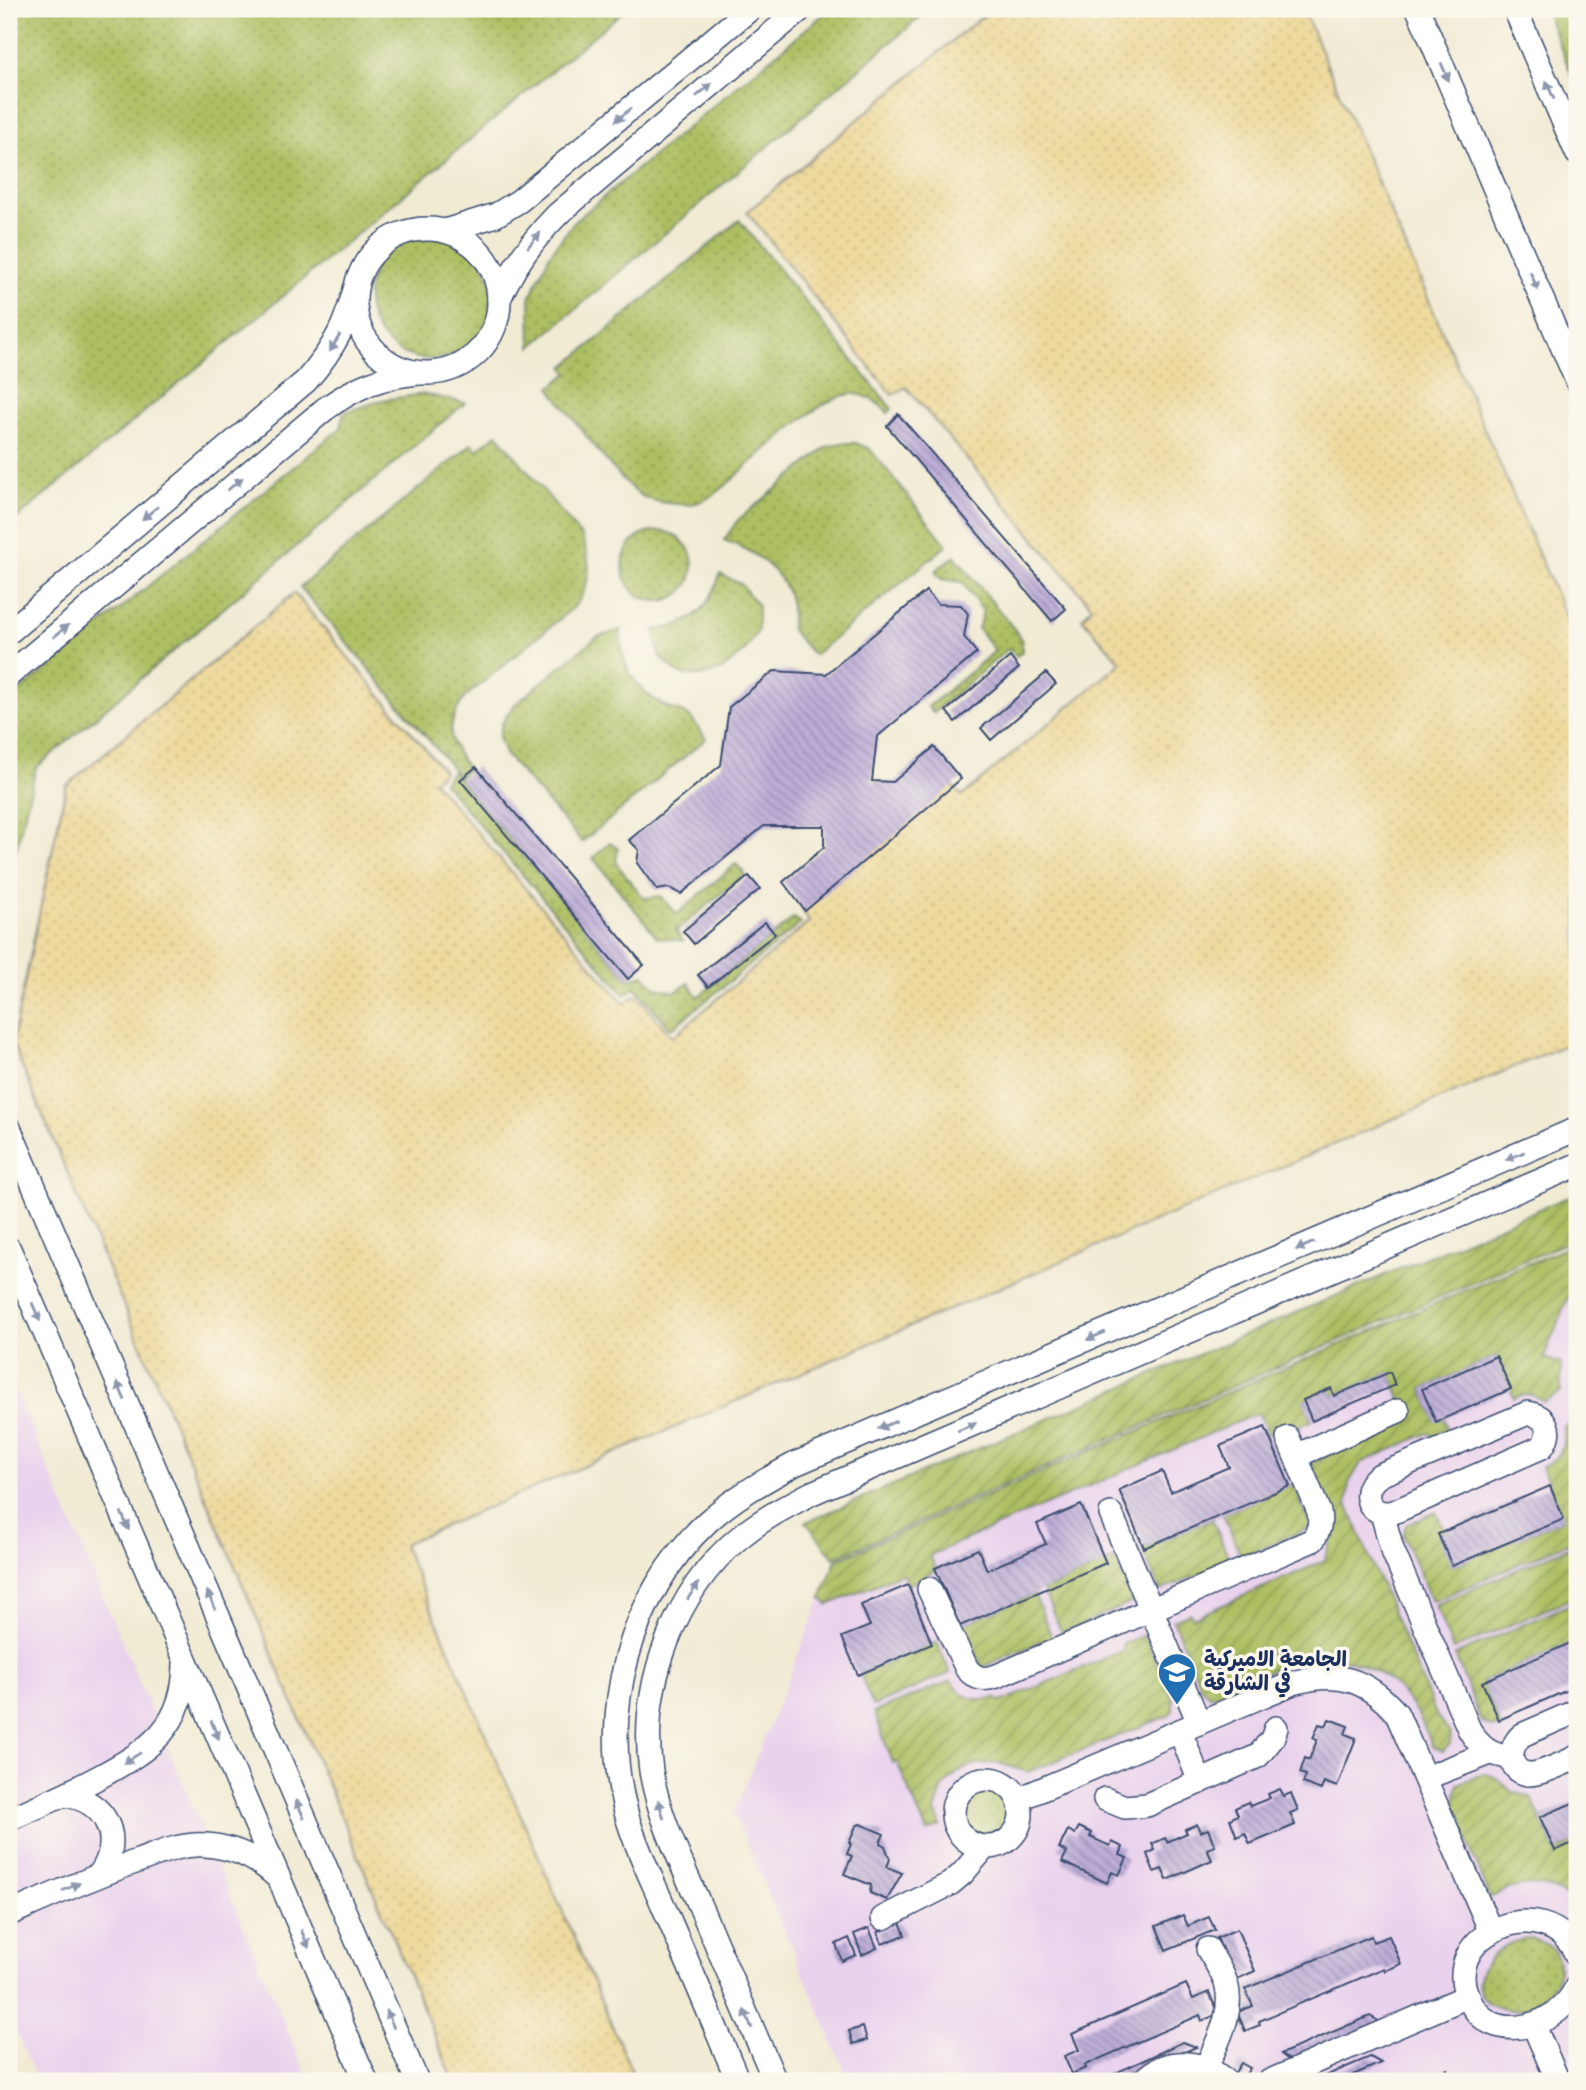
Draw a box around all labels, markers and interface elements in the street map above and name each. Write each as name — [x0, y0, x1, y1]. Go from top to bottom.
one-way arrow — [1439, 61, 1450, 82]
one-way arrow — [1544, 80, 1555, 101]
one-way arrow — [696, 83, 713, 98]
one-way arrow — [614, 108, 632, 123]
one-way arrow — [526, 232, 541, 250]
one-way arrow — [1529, 270, 1540, 291]
one-way arrow — [329, 334, 342, 353]
one-way arrow — [226, 477, 244, 492]
one-way arrow — [141, 505, 159, 520]
one-way arrow — [52, 623, 70, 639]
one-way arrow — [1504, 1151, 1525, 1162]
one-way arrow — [1295, 1241, 1316, 1252]
one-way arrow — [30, 1301, 41, 1322]
one-way arrow — [1086, 1330, 1107, 1341]
one-way arrow — [115, 1381, 127, 1401]
one-way arrow — [877, 1419, 897, 1431]
one-way arrow — [957, 1421, 978, 1432]
one-way arrow — [120, 1510, 131, 1531]
one-way arrow — [686, 1582, 700, 1600]
one-way arrow — [205, 1590, 217, 1610]
place label: الجامعة الاميركية في الشارقة — [1204, 1646, 1347, 1698]
school or university icon: الجامعة الاميركية في الشارقة — [1156, 1651, 1198, 1706]
one-way arrow — [209, 1720, 221, 1740]
one-way arrow — [123, 1752, 142, 1765]
one-way arrow — [655, 1798, 665, 1819]
one-way arrow — [295, 1799, 306, 1820]
one-way arrow — [61, 1881, 81, 1893]
one-way arrow — [300, 1928, 311, 1949]
one-way arrow — [384, 2008, 395, 2029]
one-way arrow — [742, 2008, 753, 2029]

